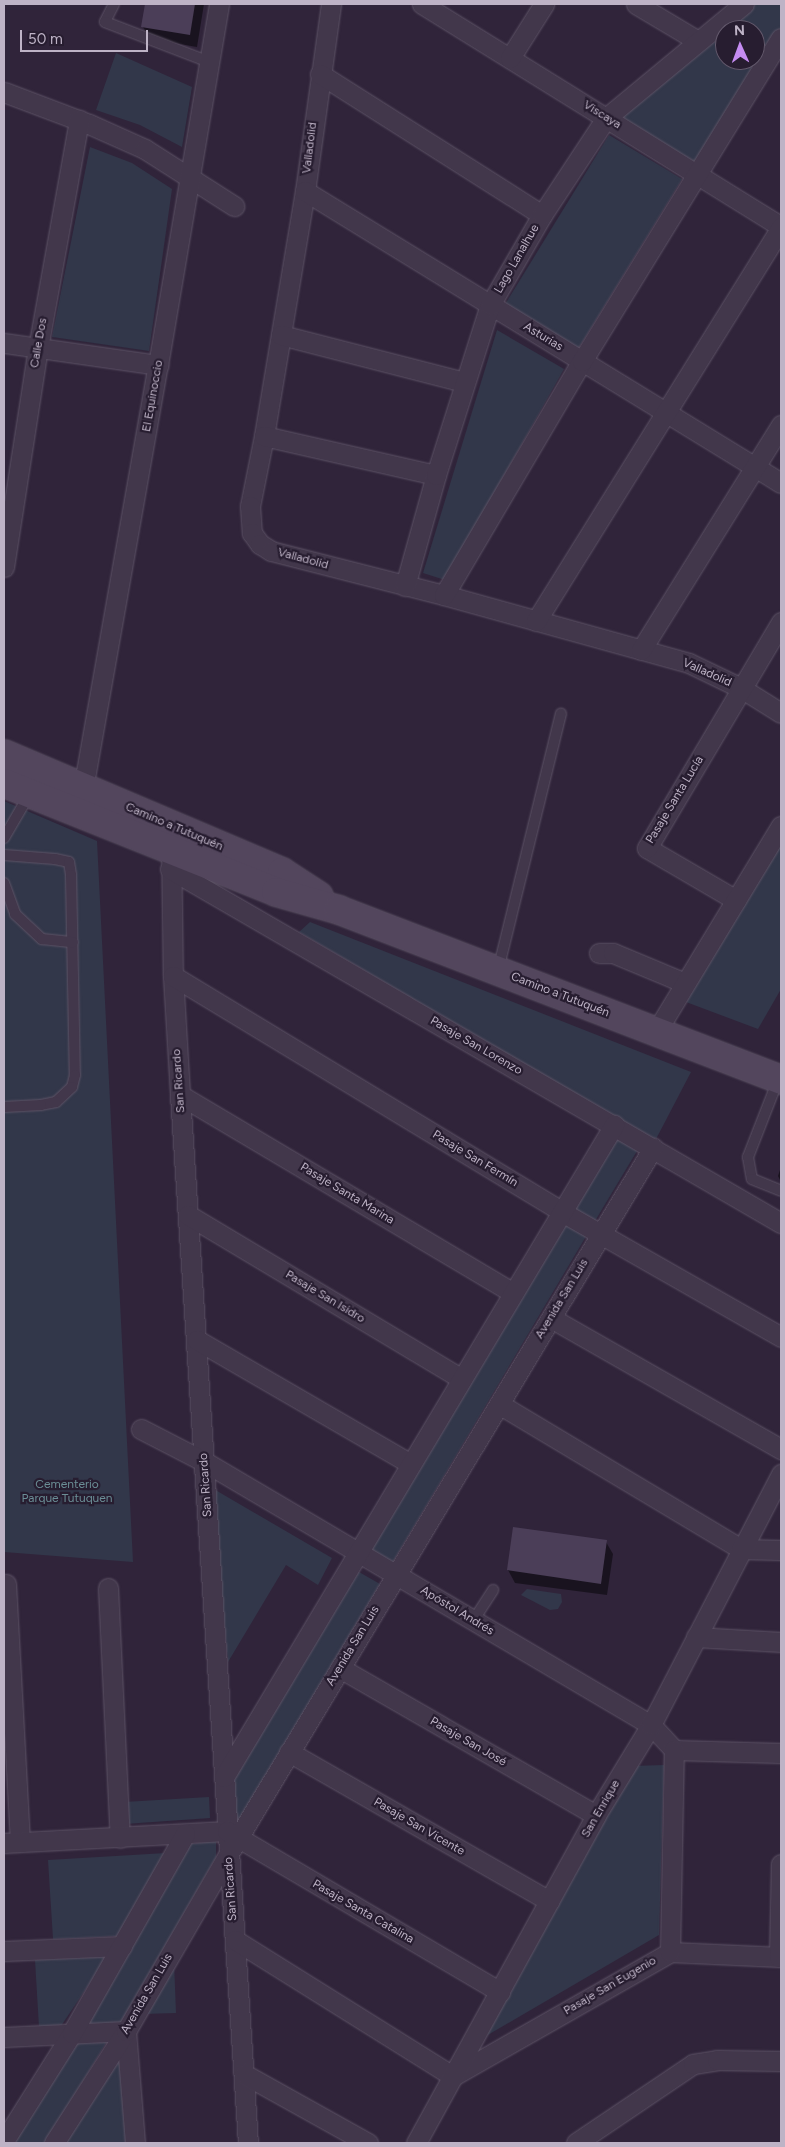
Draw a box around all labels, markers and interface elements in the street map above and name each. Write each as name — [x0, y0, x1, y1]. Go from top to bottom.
scale bar — [22, 20, 150, 52]
north arrow — [715, 20, 765, 70]
text: N — [734, 22, 745, 39]
text: 50 m — [28, 30, 63, 48]
street label: Viscaya — [581, 98, 623, 132]
street label: Valladolid — [300, 121, 320, 175]
street label: Lago Lanalhue — [491, 222, 543, 296]
street label: Calle Dos — [28, 317, 50, 369]
street label: Asturias — [521, 320, 565, 354]
street label: El Equinoccio — [140, 359, 166, 433]
street label: Valladolid — [276, 545, 330, 573]
street label: Valladolid — [680, 656, 734, 690]
street label: Pasaje Santa Lucía — [643, 754, 707, 846]
street label: Camino a Tutuquén — [123, 800, 225, 854]
street label: Camino a Tutuquén — [509, 970, 611, 1020]
street label: Pasaje San Lorenzo — [427, 1014, 525, 1078]
street label: San Ricardo — [170, 1049, 188, 1113]
street label: Pasaje San Fermín — [430, 1128, 520, 1190]
street label: Pasaje Santa Marina — [297, 1160, 397, 1228]
street label: Avenida San Luis — [532, 1256, 592, 1342]
street label: Pasaje San Isidro — [283, 1268, 367, 1326]
street label: San Ricardo — [197, 1453, 215, 1517]
park label: Cementerio Parque Tutuquen — [21, 1478, 113, 1506]
street label: Apóstol Andrés — [418, 1583, 496, 1639]
street label: Avenida San Luis — [323, 1603, 383, 1689]
street label: Pasaje San José — [427, 1714, 509, 1770]
street label: San Enrique — [579, 1778, 623, 1840]
street label: Pasaje San Vicente — [371, 1795, 467, 1859]
street label: San Ricardo — [222, 1857, 240, 1921]
street label: Pasaje Santa Catalina — [310, 1877, 416, 1947]
street label: Avenida San Luis — [118, 1951, 176, 2037]
street label: Pasaje San Eugenio — [561, 1954, 659, 2018]

